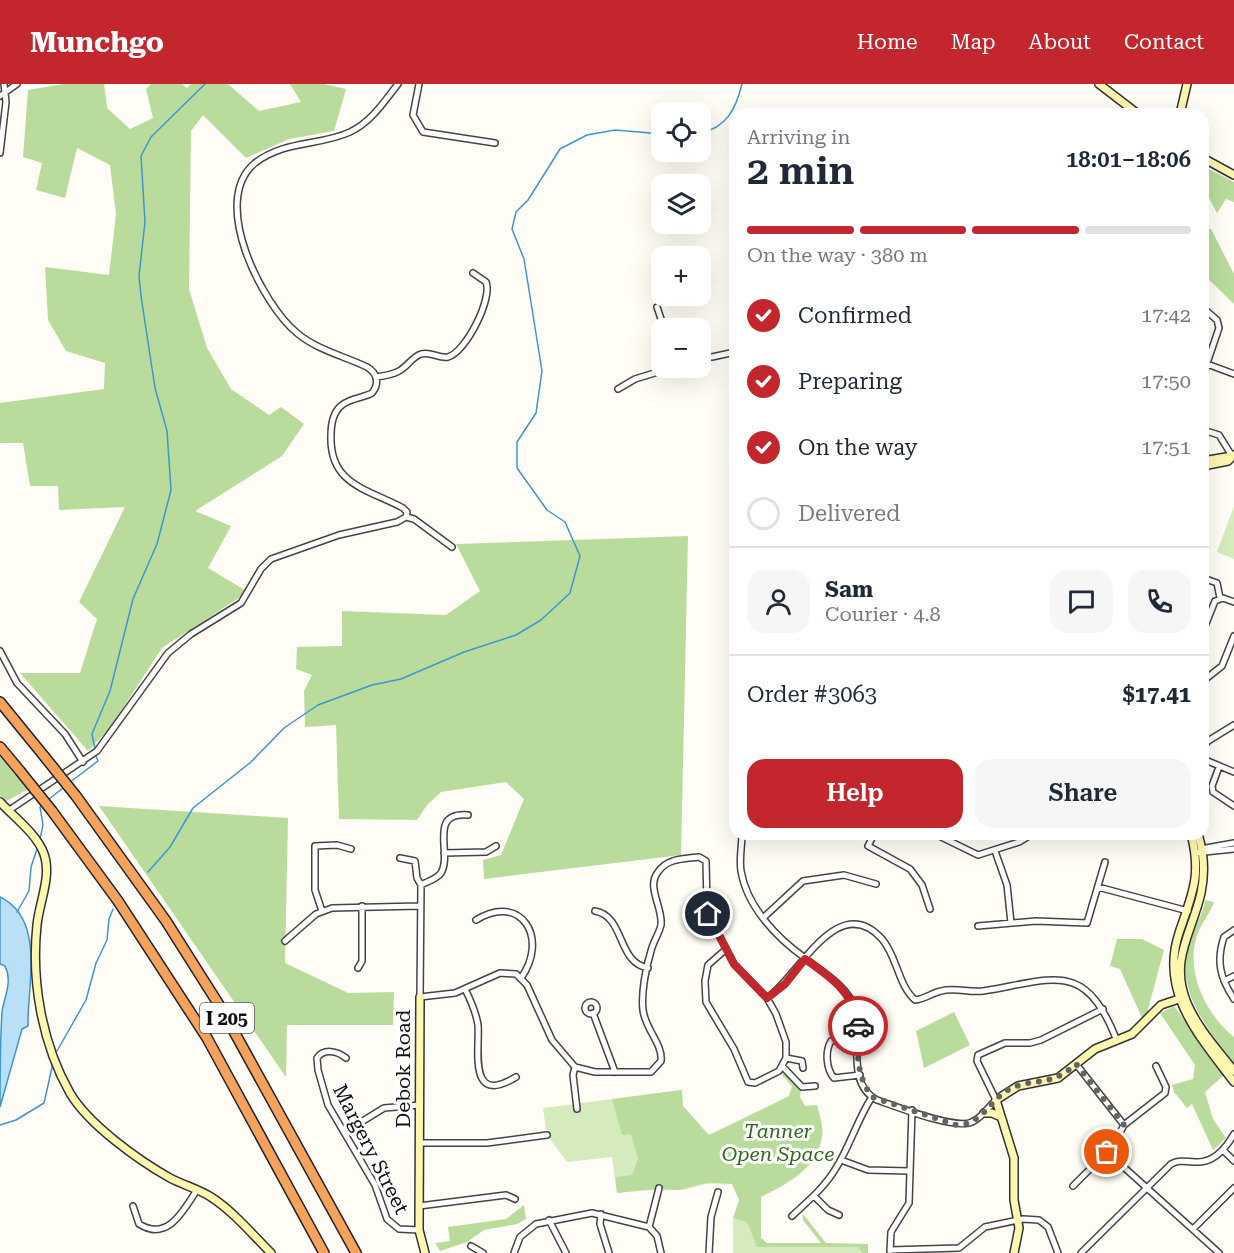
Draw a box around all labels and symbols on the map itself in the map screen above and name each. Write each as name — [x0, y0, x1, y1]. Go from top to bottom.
pin — [682, 888, 733, 939]
courier — [828, 996, 888, 1056]
road number: I 205 — [200, 1003, 254, 1033]
street label: Debok Road — [391, 1010, 415, 1128]
street label: Margery Street — [328, 1080, 414, 1218]
park label: Tanner Open Space — [722, 1119, 834, 1166]
pin — [1081, 1126, 1132, 1177]

